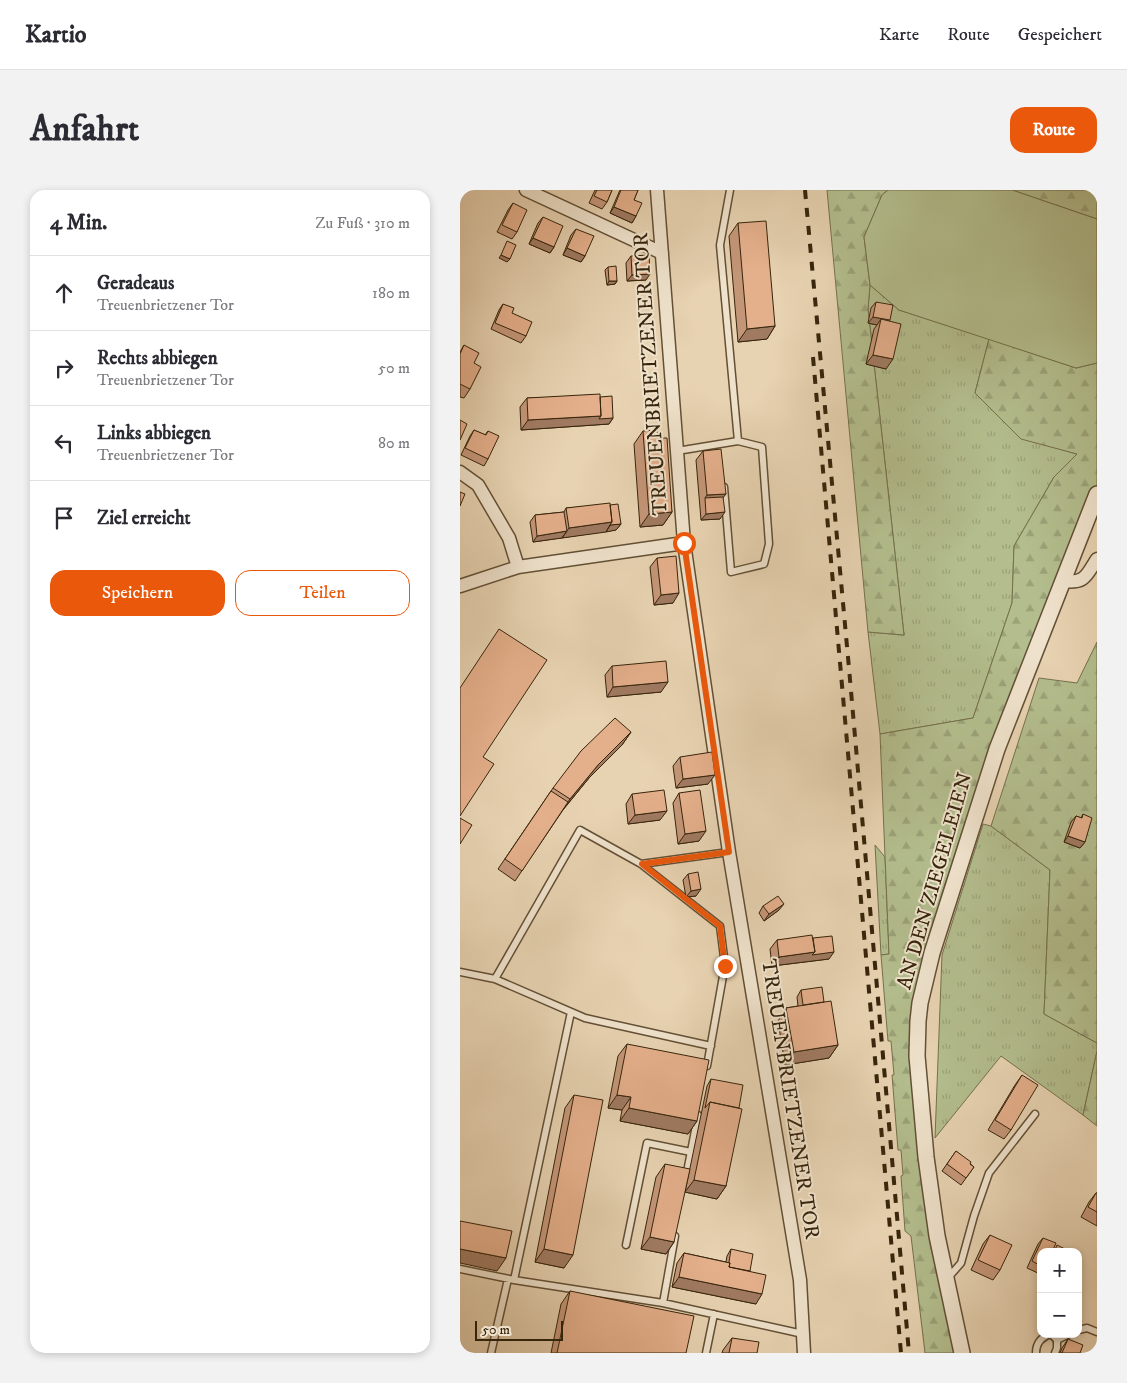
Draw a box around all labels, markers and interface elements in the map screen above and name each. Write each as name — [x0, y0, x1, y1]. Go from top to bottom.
text: Kartio — [25, 20, 87, 50]
text: Karte — [879, 24, 919, 46]
text: Route — [947, 24, 990, 46]
text: Gespeichert — [1018, 24, 1102, 46]
button: Route — [1010, 107, 1097, 153]
text: Anfahrt — [30, 108, 139, 152]
text: 4 Min. — [50, 210, 107, 236]
text: Zu Fuß · 310 m — [315, 213, 410, 233]
street label: TREUENBRIETZENER TOR — [628, 232, 674, 516]
text: Geradeaus — [97, 272, 174, 295]
icon: ahead — [50, 279, 78, 307]
text: 180 m — [372, 283, 410, 303]
text: Treuenbrietzener Tor — [97, 295, 234, 315]
text: Rechts abbiegen — [97, 347, 218, 370]
icon: right — [50, 354, 78, 382]
text: 50 m — [378, 358, 410, 378]
text: Treuenbrietzener Tor — [97, 370, 234, 390]
text: Links abbiegen — [97, 422, 211, 445]
icon: left — [50, 429, 78, 457]
text: 80 m — [378, 433, 410, 453]
text: Treuenbrietzener Tor — [97, 445, 234, 465]
icon: arrive — [50, 504, 78, 532]
text: Ziel erreicht — [97, 507, 191, 530]
route start — [673, 532, 696, 555]
button: Speichern — [50, 570, 225, 616]
button: Teilen — [235, 570, 410, 616]
street label: AN DEN ZIEGELEIEN — [892, 770, 978, 992]
route end — [714, 955, 737, 978]
street label: TREUENBRIETZENER TOR — [755, 957, 825, 1241]
map controls — [1037, 1248, 1082, 1338]
button: + — [1037, 1248, 1082, 1293]
button: − — [1037, 1293, 1082, 1338]
scale bar — [475, 1318, 562, 1341]
text: 50 m — [482, 1321, 510, 1339]

